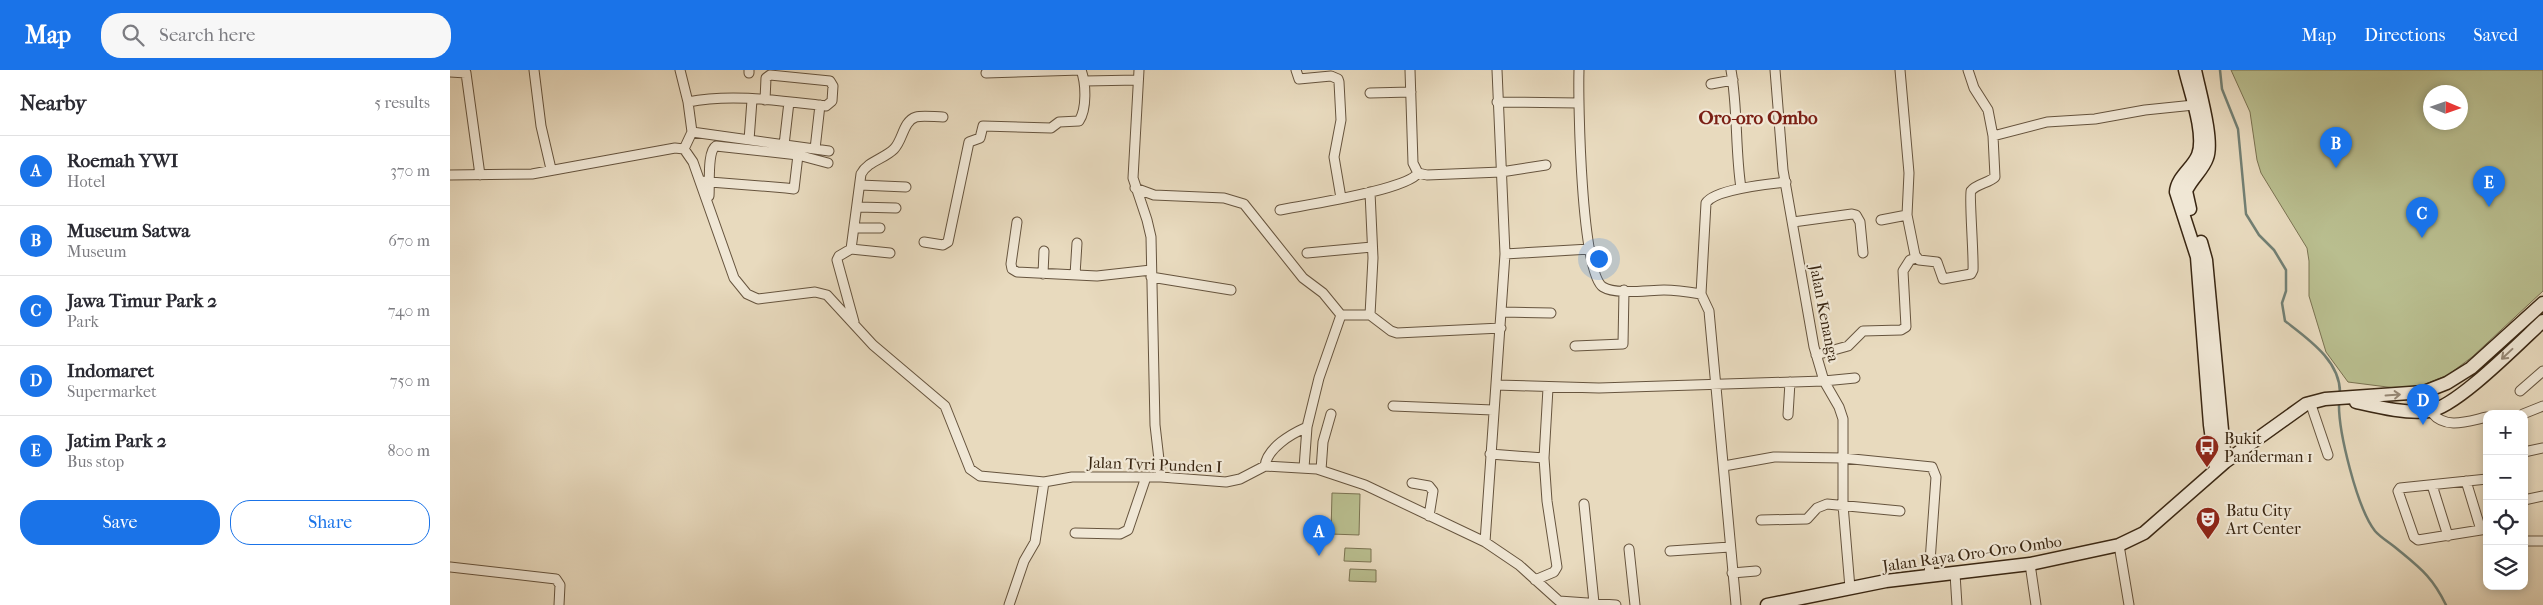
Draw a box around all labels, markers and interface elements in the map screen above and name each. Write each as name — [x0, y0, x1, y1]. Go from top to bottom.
search box — [101, 13, 451, 58]
text: Map — [25, 21, 71, 49]
icon: search — [119, 21, 147, 49]
text: Search here — [159, 24, 255, 46]
text: Map — [2302, 25, 2336, 46]
text: Directions — [2364, 25, 2445, 46]
text: Saved — [2473, 25, 2518, 46]
north arrow — [2423, 85, 2468, 130]
text: Nearby — [20, 91, 86, 115]
text: 5 results — [374, 93, 430, 112]
district label: Oro-oro Ombo — [1698, 107, 1818, 129]
pin: B — [2320, 127, 2352, 168]
text: Roemah YWI — [67, 150, 178, 172]
text: A — [31, 161, 41, 180]
text: 370 m — [390, 161, 430, 180]
pin: E — [2473, 166, 2505, 207]
text: Hotel — [67, 172, 105, 191]
pin: C — [2406, 197, 2438, 238]
text: Museum Satwa — [67, 220, 190, 242]
text: B — [31, 231, 41, 250]
text: 670 m — [388, 231, 430, 250]
text: Museum — [67, 242, 127, 261]
your location — [1586, 246, 1612, 272]
street label: Jalan Kenanga — [1805, 261, 1843, 364]
text: Jawa Timur Park 2 — [67, 290, 217, 312]
text: C — [31, 301, 41, 320]
text: 740 m — [388, 301, 430, 320]
text: Park — [67, 312, 99, 331]
one-way arrow — [2501, 348, 2514, 360]
text: Indomaret — [67, 360, 154, 382]
text: D — [30, 371, 42, 390]
text: 750 m — [390, 371, 430, 390]
text: Supermarket — [67, 382, 157, 401]
pin: D — [2407, 384, 2439, 425]
one-way arrow — [2384, 391, 2400, 400]
map controls — [2483, 410, 2528, 590]
button: + — [2483, 410, 2528, 455]
place label: Bukit Panderman 1 — [2224, 429, 2313, 466]
text: Jatim Park 2 — [67, 430, 166, 452]
bus stop icon: Bukit Panderman 1 — [2194, 434, 2220, 468]
text: E — [31, 441, 41, 460]
text: 800 m — [388, 441, 430, 460]
text: Bus stop — [67, 452, 124, 471]
street label: Jalan Tvri Punden I — [1085, 453, 1223, 476]
button: − — [2483, 455, 2528, 500]
button: Save — [20, 500, 220, 545]
button: Share — [230, 500, 430, 545]
button: locate — [2483, 500, 2528, 545]
place label: Batu City Art Center — [2225, 501, 2301, 538]
theatre icon: Batu City Art Center — [2195, 506, 2221, 540]
pin: A — [1303, 515, 1335, 556]
street label: Jalan Raya Oro-Oro Ombo — [1879, 532, 2063, 576]
button: layers — [2483, 545, 2528, 590]

